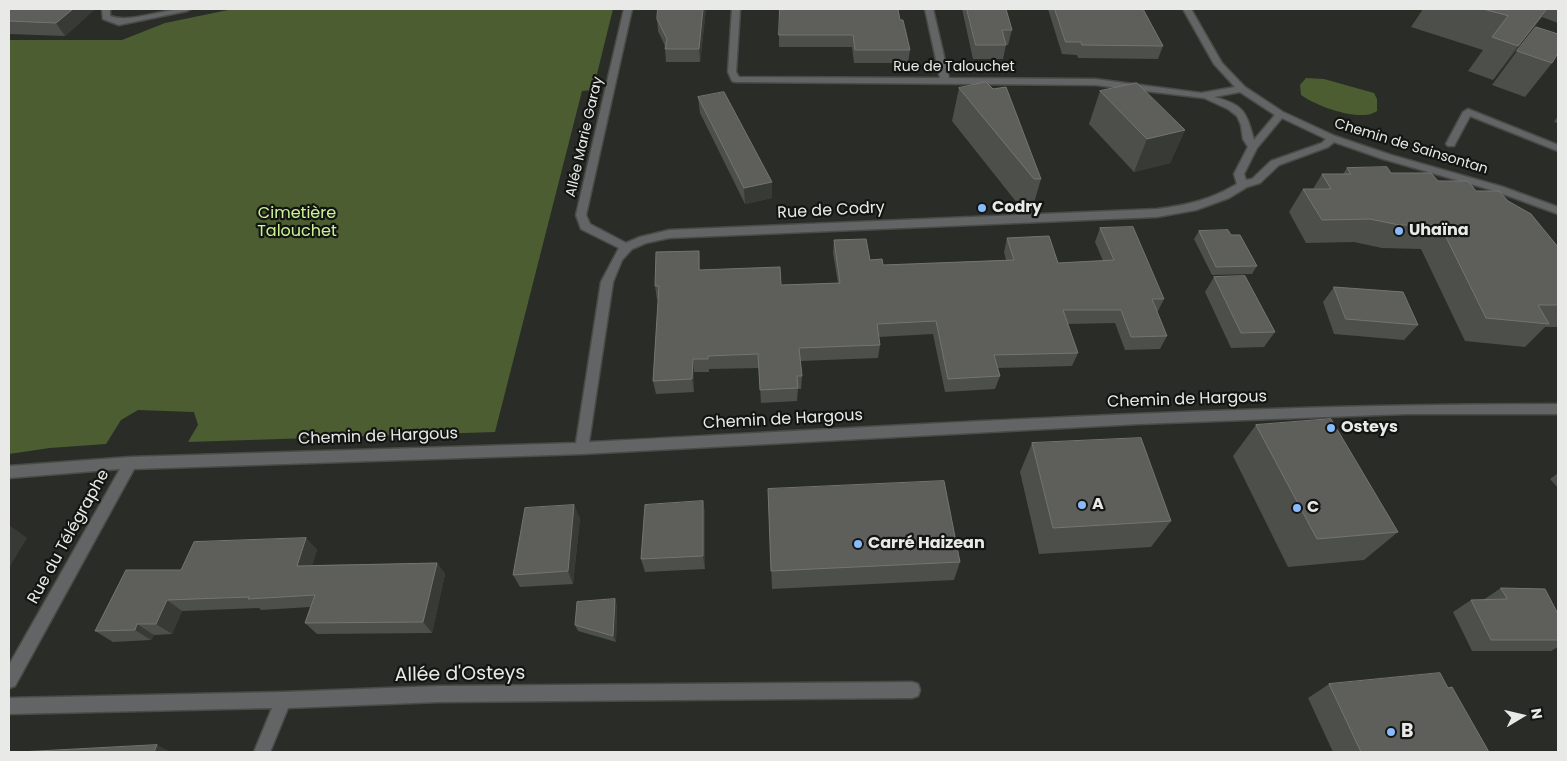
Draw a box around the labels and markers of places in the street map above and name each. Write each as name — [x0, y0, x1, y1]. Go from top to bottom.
place label: Codry — [992, 198, 1042, 218]
marker: Codry — [976, 202, 988, 214]
place label: Uhaïna — [1409, 221, 1469, 241]
marker: Uhaïna — [1393, 225, 1405, 237]
place label: Osteys — [1341, 418, 1398, 438]
marker: Osteys — [1325, 422, 1337, 434]
place label: A — [1092, 495, 1104, 515]
place label: C — [1307, 498, 1319, 518]
marker: A — [1076, 499, 1088, 511]
marker: C — [1291, 502, 1303, 514]
place label: Carré Haizean — [868, 534, 985, 554]
marker: Carré Haizean — [852, 538, 864, 550]
place label: B — [1401, 721, 1414, 743]
marker: B — [1385, 726, 1397, 738]

